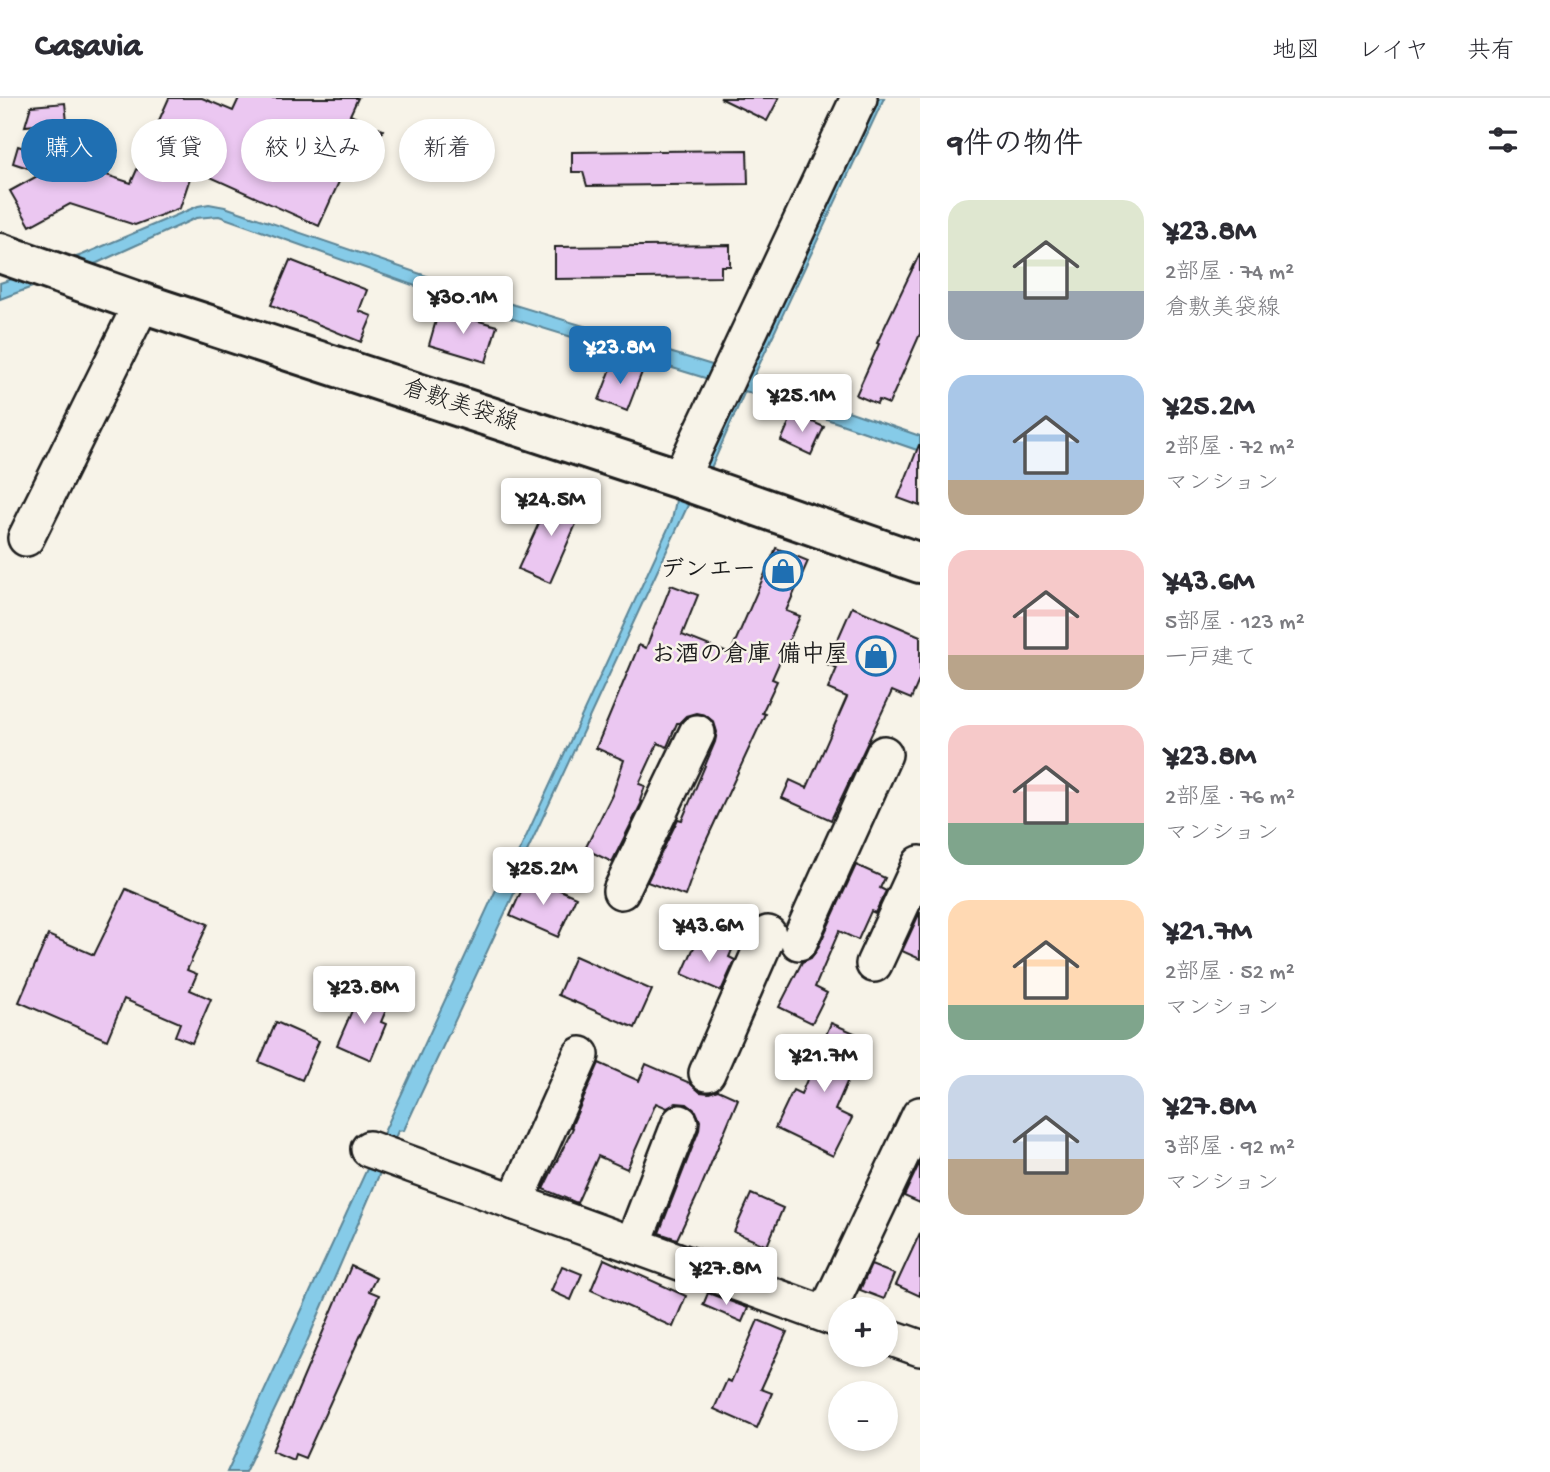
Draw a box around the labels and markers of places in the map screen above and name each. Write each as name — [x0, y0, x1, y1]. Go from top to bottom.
pin: ¥30.1M — [406, 276, 520, 336]
pin: ¥23.8M — [563, 327, 677, 386]
pin: ¥25.1M — [745, 374, 859, 434]
pin: ¥24.5M — [494, 478, 608, 538]
shop icon: デンエー — [762, 550, 804, 592]
place label: デンエー — [660, 557, 756, 586]
shop icon: お酒の倉庫 備中屋 — [855, 635, 897, 677]
place label: お酒の倉庫 備中屋 — [651, 641, 849, 671]
pin: ¥25.2M — [486, 848, 600, 907]
pin: ¥43.6M — [652, 904, 766, 964]
pin: ¥23.8M — [307, 967, 421, 1026]
pin: ¥21.7M — [767, 1034, 881, 1094]
pin: ¥27.8M — [669, 1248, 783, 1307]

